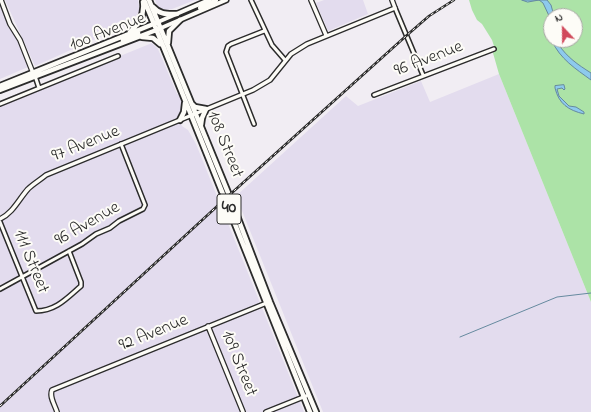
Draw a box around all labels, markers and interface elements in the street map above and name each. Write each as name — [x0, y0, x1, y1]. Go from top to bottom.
north arrow — [543, 8, 583, 48]
street label: 100 Avenue — [67, 9, 149, 57]
text: N — [552, 9, 565, 27]
street label: 96 Avenue — [392, 37, 466, 83]
street label: 108 Street — [201, 108, 247, 182]
street label: 97 Avenue — [49, 122, 123, 168]
road number: 40 — [217, 194, 241, 224]
street label: 96 Avenue — [52, 198, 124, 252]
street label: 111 Street — [7, 227, 53, 297]
street label: 92 Avenue — [116, 310, 192, 358]
street label: 109 Street — [215, 328, 261, 400]

